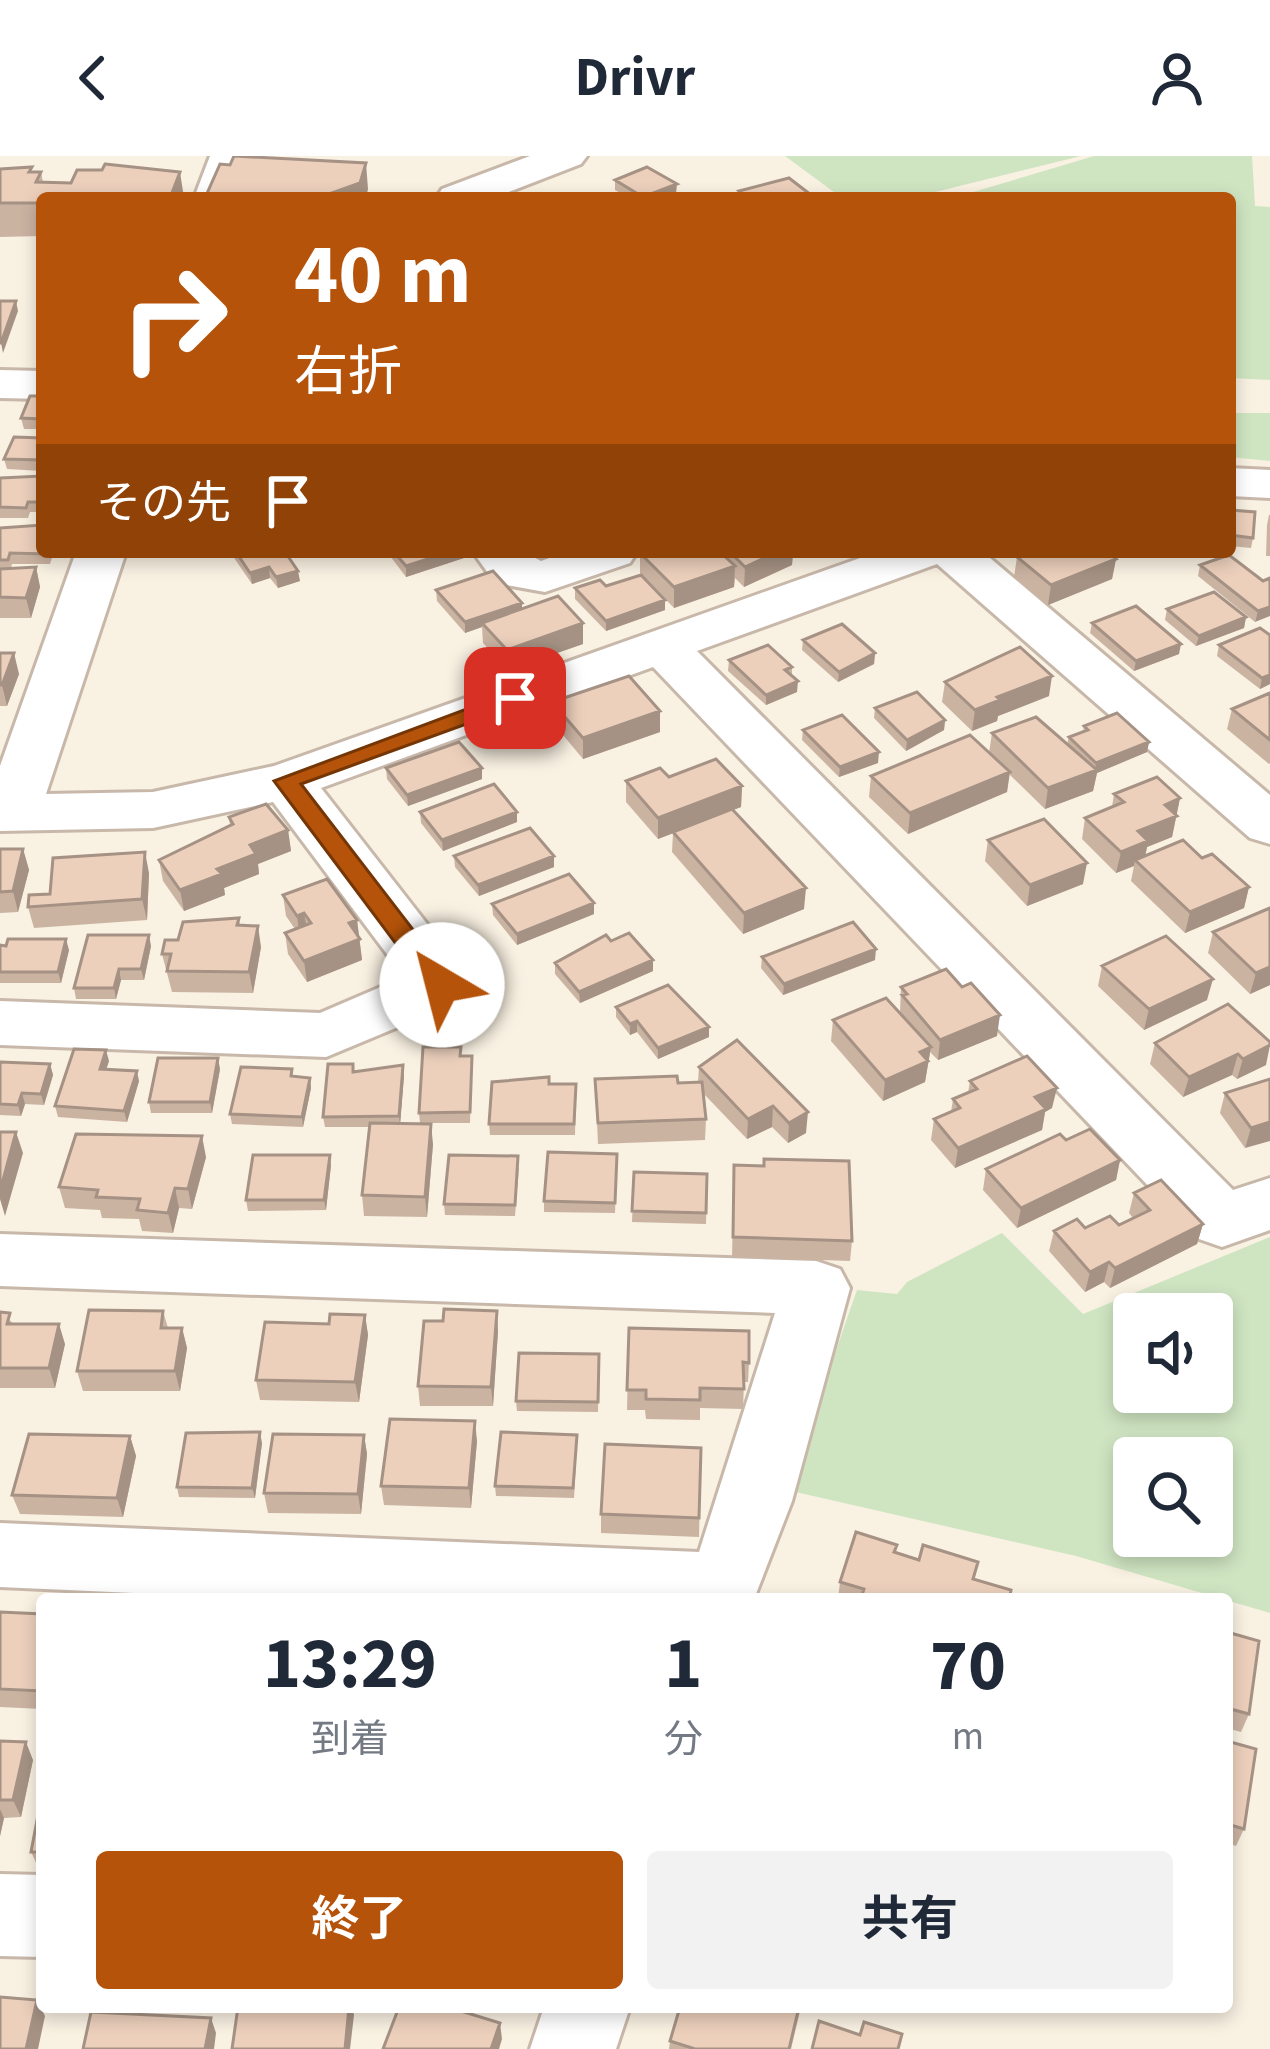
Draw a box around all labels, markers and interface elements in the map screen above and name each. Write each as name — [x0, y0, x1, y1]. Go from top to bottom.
text: Drivr — [575, 40, 695, 117]
icon: back — [60, 45, 126, 111]
icon: person — [1144, 45, 1210, 111]
text: 40 m — [294, 216, 472, 336]
icon: right — [96, 240, 252, 396]
text: 右折 — [294, 335, 402, 412]
icon: arrive — [255, 468, 321, 534]
text: その先 — [96, 472, 231, 536]
pin — [464, 647, 566, 749]
icon: arrive — [482, 665, 548, 731]
position arrow — [379, 922, 505, 1048]
map controls — [1113, 1293, 1233, 1557]
button: sound — [1113, 1293, 1233, 1413]
button: search — [1113, 1437, 1233, 1557]
text: 13:29 — [263, 1613, 437, 1716]
text: 1 — [664, 1613, 702, 1716]
text: 70 — [930, 1615, 1006, 1718]
text: m — [952, 1709, 984, 1765]
text: 到着 — [311, 1712, 389, 1768]
text: 分 — [664, 1712, 703, 1768]
button: 終了 — [96, 1851, 623, 1989]
button: 共有 — [647, 1851, 1173, 1989]

